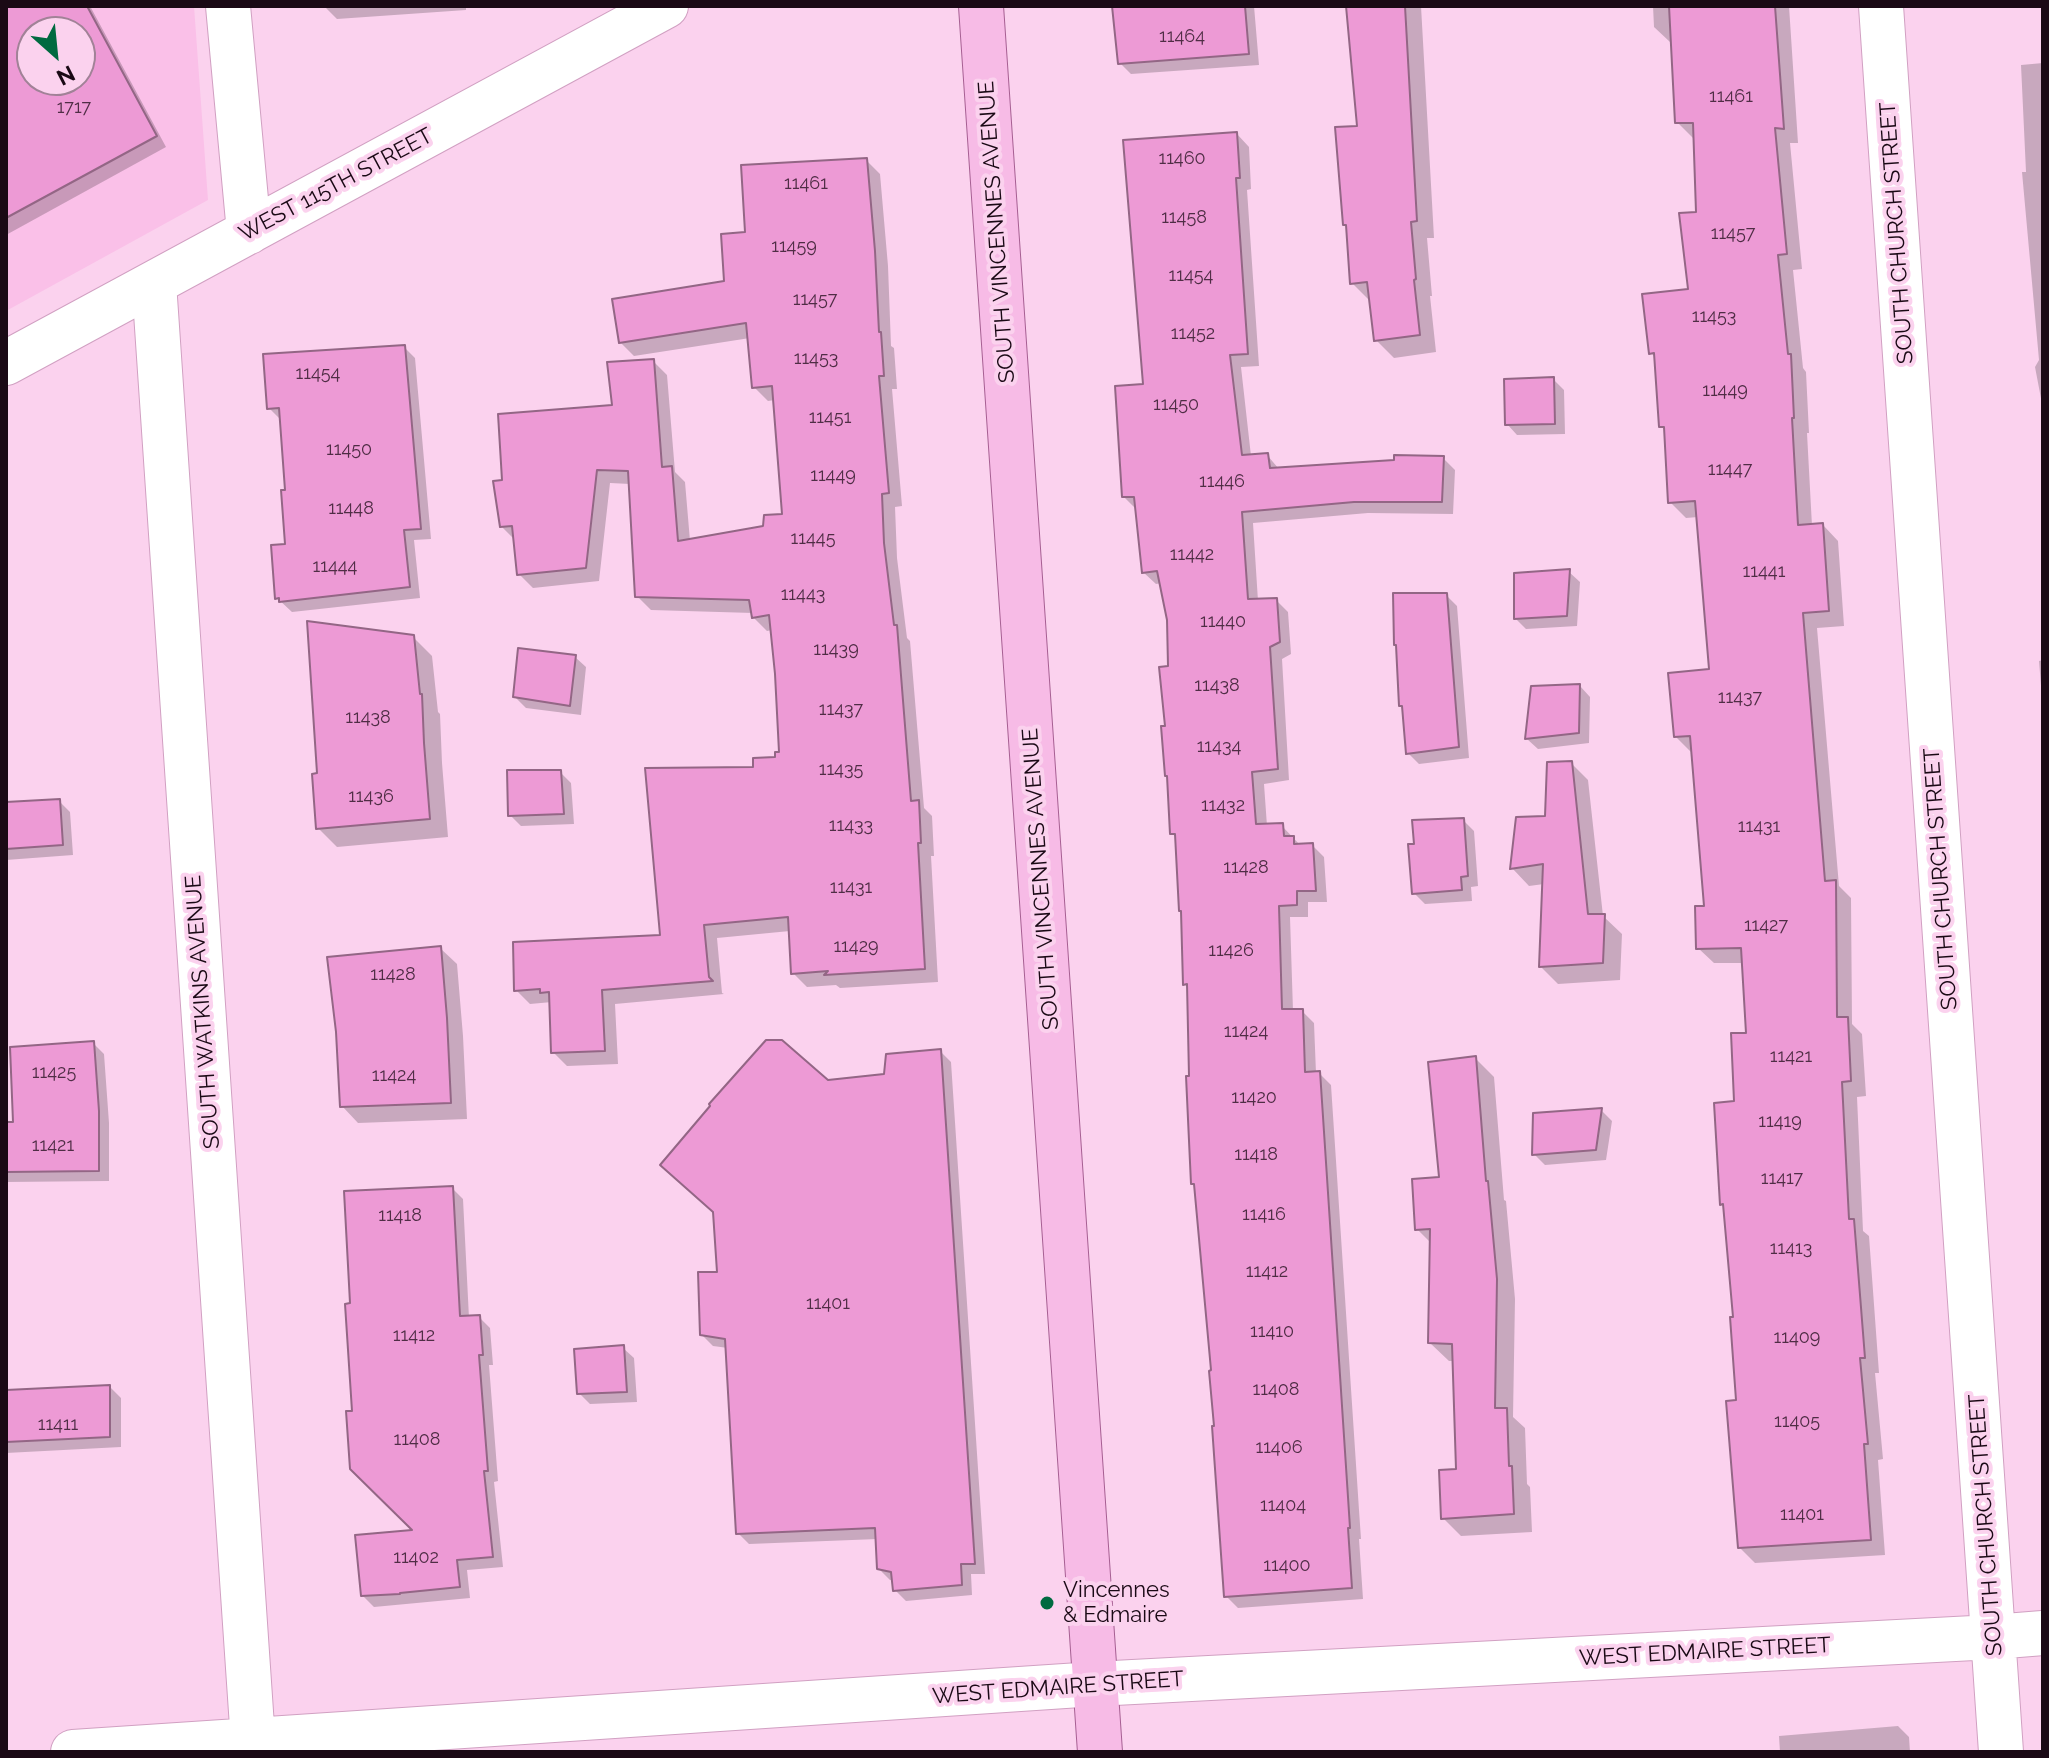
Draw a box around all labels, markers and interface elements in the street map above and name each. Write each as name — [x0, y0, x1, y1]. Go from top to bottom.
north arrow — [16, 16, 96, 96]
house number: 11464 — [1159, 26, 1205, 48]
text: N — [53, 60, 79, 91]
street label: SOUTH VINCENNES AVENUE — [973, 80, 1021, 384]
house number: 11461 — [1709, 86, 1753, 108]
house number: 1717 — [57, 97, 91, 119]
street label: SOUTH CHURCH STREET — [1875, 101, 1919, 365]
street label: WEST 115TH STREET — [235, 123, 437, 247]
house number: 11460 — [1158, 148, 1206, 170]
house number: 11461 — [784, 173, 828, 195]
house number: 11458 — [1161, 207, 1207, 229]
house number: 11457 — [1711, 223, 1755, 245]
house number: 11459 — [771, 236, 817, 258]
house number: 11454 — [1169, 265, 1213, 287]
house number: 11457 — [793, 289, 837, 311]
house number: 11453 — [1692, 306, 1736, 328]
house number: 11452 — [1171, 323, 1215, 345]
house number: 11453 — [794, 348, 838, 370]
house number: 11454 — [296, 363, 340, 385]
house number: 11449 — [1702, 380, 1748, 402]
house number: 11450 — [1153, 394, 1199, 416]
house number: 11451 — [809, 407, 851, 429]
house number: 11450 — [326, 439, 372, 461]
house number: 11447 — [1708, 459, 1752, 481]
house number: 11449 — [810, 465, 856, 487]
house number: 11446 — [1199, 471, 1245, 493]
house number: 11448 — [328, 498, 374, 520]
house number: 11445 — [791, 528, 835, 550]
house number: 11442 — [1170, 544, 1214, 566]
house number: 11444 — [313, 556, 357, 578]
house number: 11441 — [1743, 561, 1785, 583]
house number: 11443 — [781, 584, 825, 606]
house number: 11440 — [1200, 611, 1246, 633]
house number: 11439 — [813, 639, 859, 661]
house number: 11438 — [1194, 675, 1240, 697]
house number: 11437 — [1718, 687, 1762, 709]
house number: 11437 — [819, 699, 863, 721]
house number: 11438 — [345, 707, 391, 729]
street label: SOUTH VINCENNES AVENUE — [1017, 727, 1065, 1031]
house number: 11434 — [1197, 736, 1241, 758]
street label: SOUTH CHURCH STREET — [1919, 747, 1963, 1011]
house number: 11435 — [819, 759, 863, 781]
house number: 11436 — [348, 786, 394, 808]
house number: 11432 — [1201, 795, 1245, 817]
house number: 11433 — [829, 815, 873, 837]
house number: 11431 — [1738, 816, 1780, 838]
house number: 11428 — [1223, 857, 1269, 879]
street label: SOUTH WATKINS AVENUE — [180, 874, 226, 1150]
house number: 11431 — [830, 877, 872, 899]
house number: 11427 — [1744, 915, 1788, 937]
house number: 11429 — [833, 936, 879, 958]
house number: 11426 — [1208, 940, 1254, 962]
house number: 11428 — [370, 964, 416, 986]
house number: 11424 — [1224, 1021, 1268, 1043]
house number: 11421 — [1770, 1046, 1812, 1068]
house number: 11425 — [32, 1062, 76, 1084]
house number: 11424 — [372, 1065, 416, 1087]
house number: 11420 — [1231, 1087, 1277, 1109]
house number: 11419 — [1758, 1111, 1802, 1133]
house number: 11421 — [32, 1135, 74, 1157]
house number: 11418 — [1234, 1144, 1278, 1166]
house number: 11417 — [1761, 1168, 1803, 1190]
house number: 11416 — [1242, 1204, 1286, 1226]
house number: 11418 — [378, 1205, 422, 1227]
house number: 11413 — [1770, 1238, 1812, 1260]
house number: 11412 — [1246, 1261, 1288, 1283]
house number: 11401 — [806, 1293, 850, 1315]
house number: 11410 — [1250, 1321, 1294, 1343]
house number: 11412 — [393, 1325, 435, 1347]
house number: 11409 — [1774, 1327, 1820, 1349]
house number: 11408 — [1253, 1379, 1299, 1401]
street label: SOUTH CHURCH STREET — [1964, 1393, 2008, 1657]
house number: 11405 — [1774, 1411, 1820, 1433]
house number: 11411 — [38, 1414, 78, 1436]
house number: 11408 — [394, 1429, 440, 1451]
house number: 11406 — [1255, 1437, 1303, 1459]
house number: 11404 — [1260, 1495, 1306, 1517]
house number: 11401 — [1780, 1504, 1824, 1526]
house number: 11402 — [393, 1547, 439, 1569]
house number: 11400 — [1263, 1555, 1311, 1577]
place label: Vincennes & Edmaire — [1063, 1577, 1170, 1628]
marker: Vincennes & Edmaire — [1038, 1594, 1056, 1612]
street label: WEST EDMAIRE STREET — [1578, 1632, 1832, 1672]
street label: WEST EDMAIRE STREET — [931, 1666, 1185, 1710]

